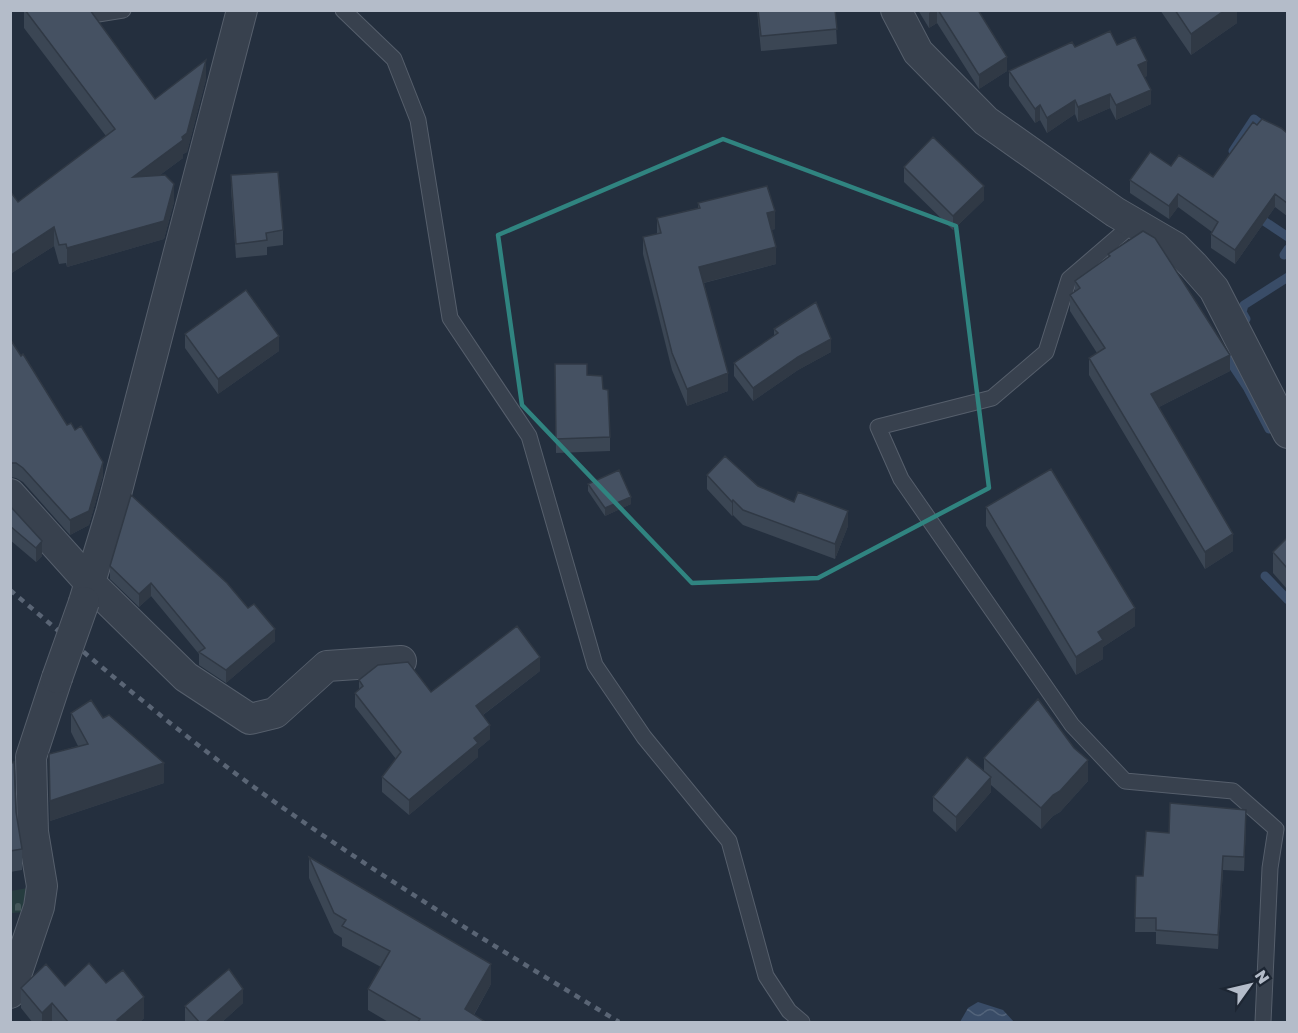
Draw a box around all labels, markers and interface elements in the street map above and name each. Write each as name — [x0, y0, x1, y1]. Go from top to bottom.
north arrow — [1220, 955, 1280, 1015]
text: N — [1251, 966, 1274, 987]

